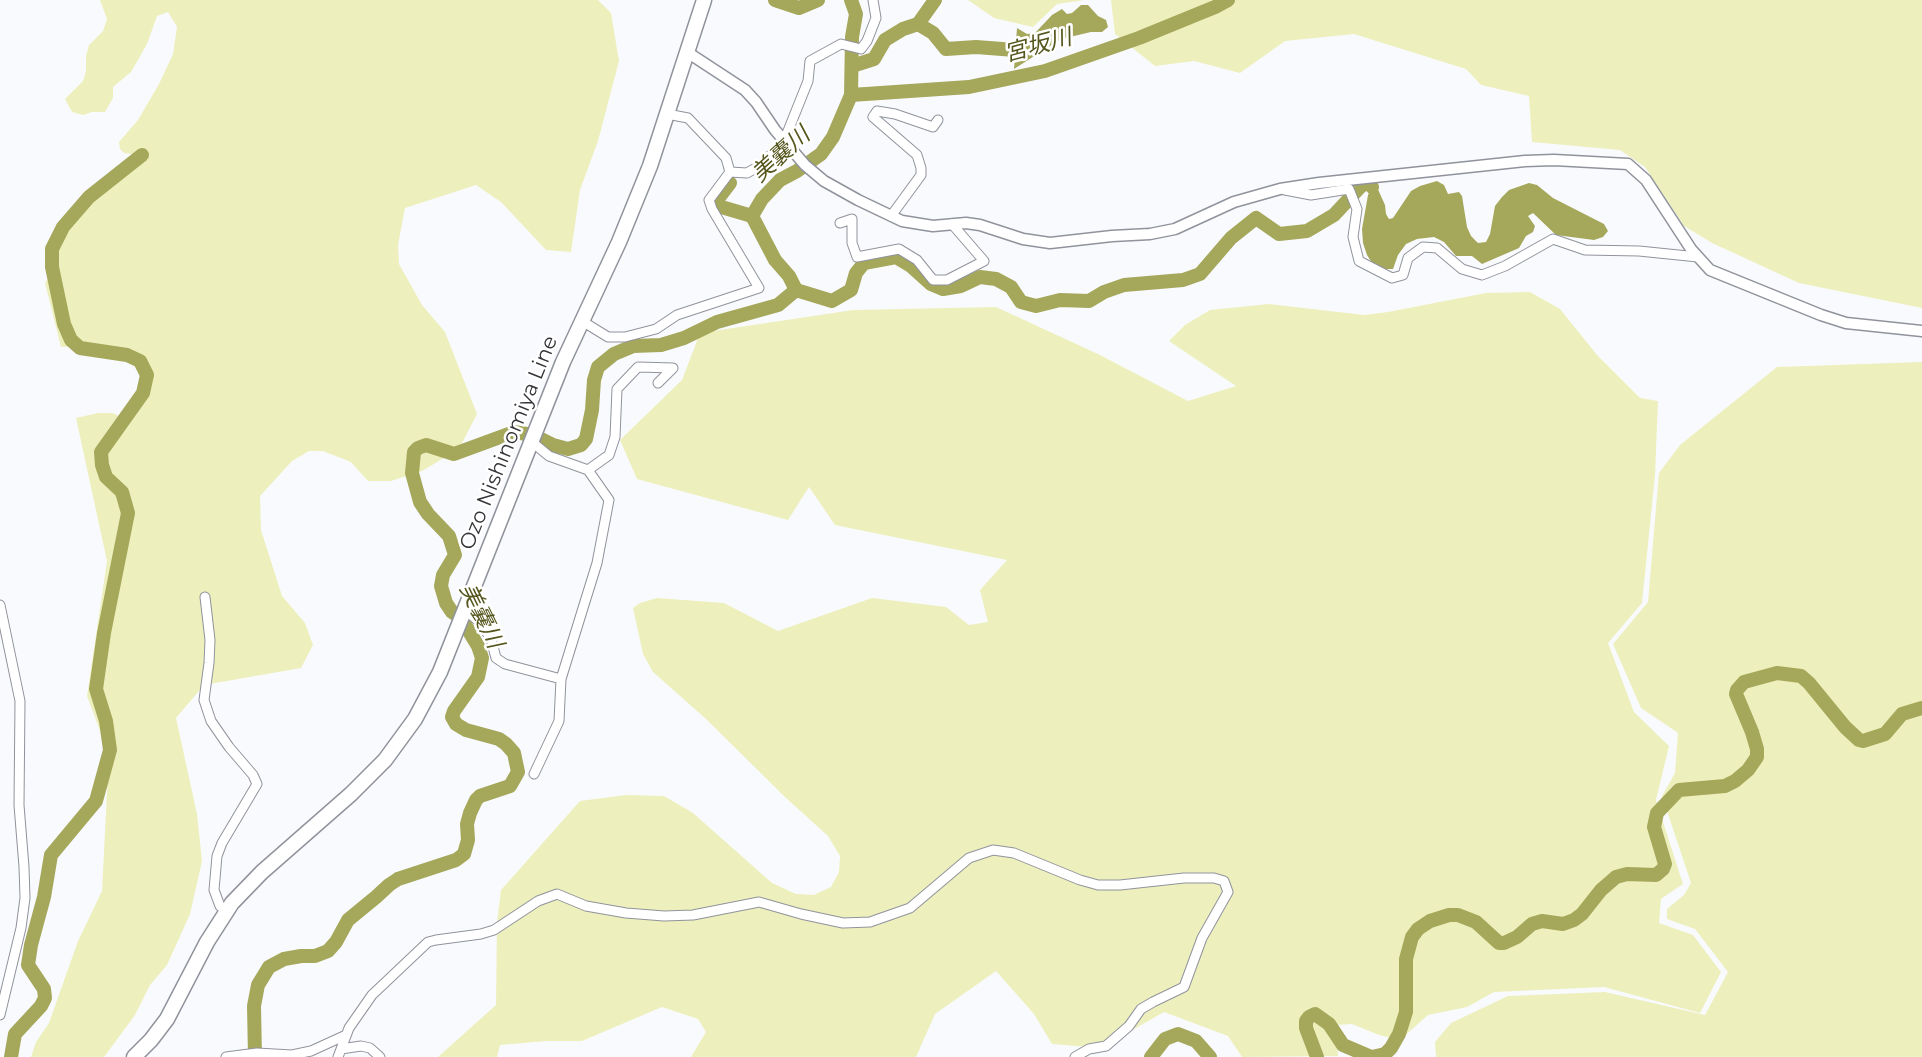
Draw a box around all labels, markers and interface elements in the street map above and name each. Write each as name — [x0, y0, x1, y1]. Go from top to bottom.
water label: 宮坂川 — [1001, 24, 1075, 68]
water label: 美嚢川 — [746, 122, 816, 188]
street label: Ozo Nishinomiya Line — [454, 332, 564, 554]
water label: 美嚢川 — [453, 579, 509, 653]

